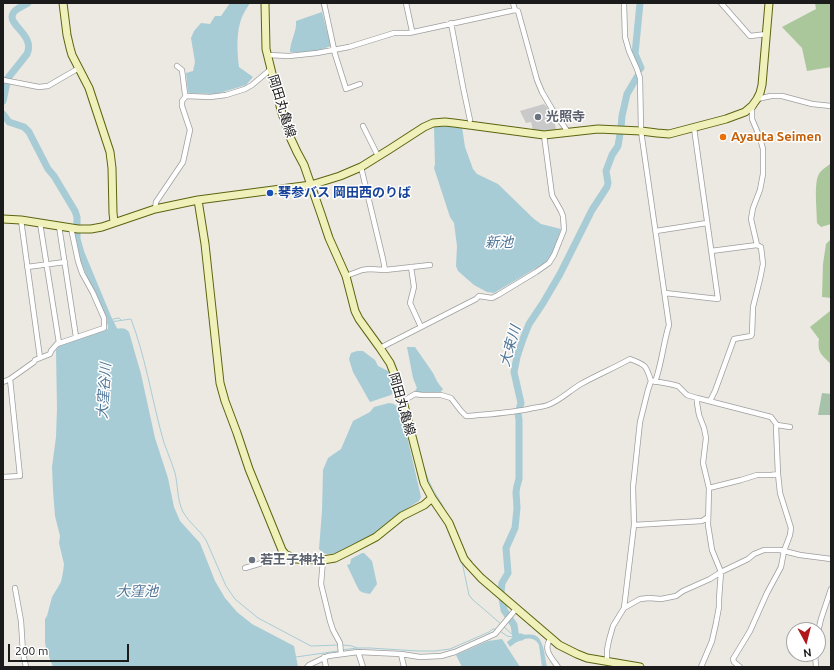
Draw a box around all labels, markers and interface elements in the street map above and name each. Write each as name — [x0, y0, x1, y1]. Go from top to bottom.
street label: 岡田丸亀線 — [265, 73, 299, 139]
place label: 光照寺 — [546, 109, 585, 125]
marker: 光照寺 — [533, 112, 543, 122]
place label: Ayauta Seimen — [731, 129, 822, 145]
marker: Ayauta Seimen — [718, 132, 728, 142]
place label: 琴参バス 岡田西のりば — [278, 185, 411, 201]
marker: 琴参バス 岡田西のりば — [265, 188, 275, 198]
water label: 新池 — [485, 234, 513, 250]
water label: 大束川 — [496, 323, 524, 369]
water label: 大窪谷川 — [94, 362, 114, 420]
street label: 岡田丸亀線 — [386, 371, 418, 437]
place label: 若王子神社 — [260, 552, 325, 568]
marker: 若王子神社 — [247, 555, 257, 565]
water label: 大窪池 — [116, 583, 158, 599]
north arrow — [786, 622, 826, 662]
scale bar — [10, 636, 131, 662]
text: 200 m — [15, 644, 48, 657]
text: N — [803, 646, 812, 659]

